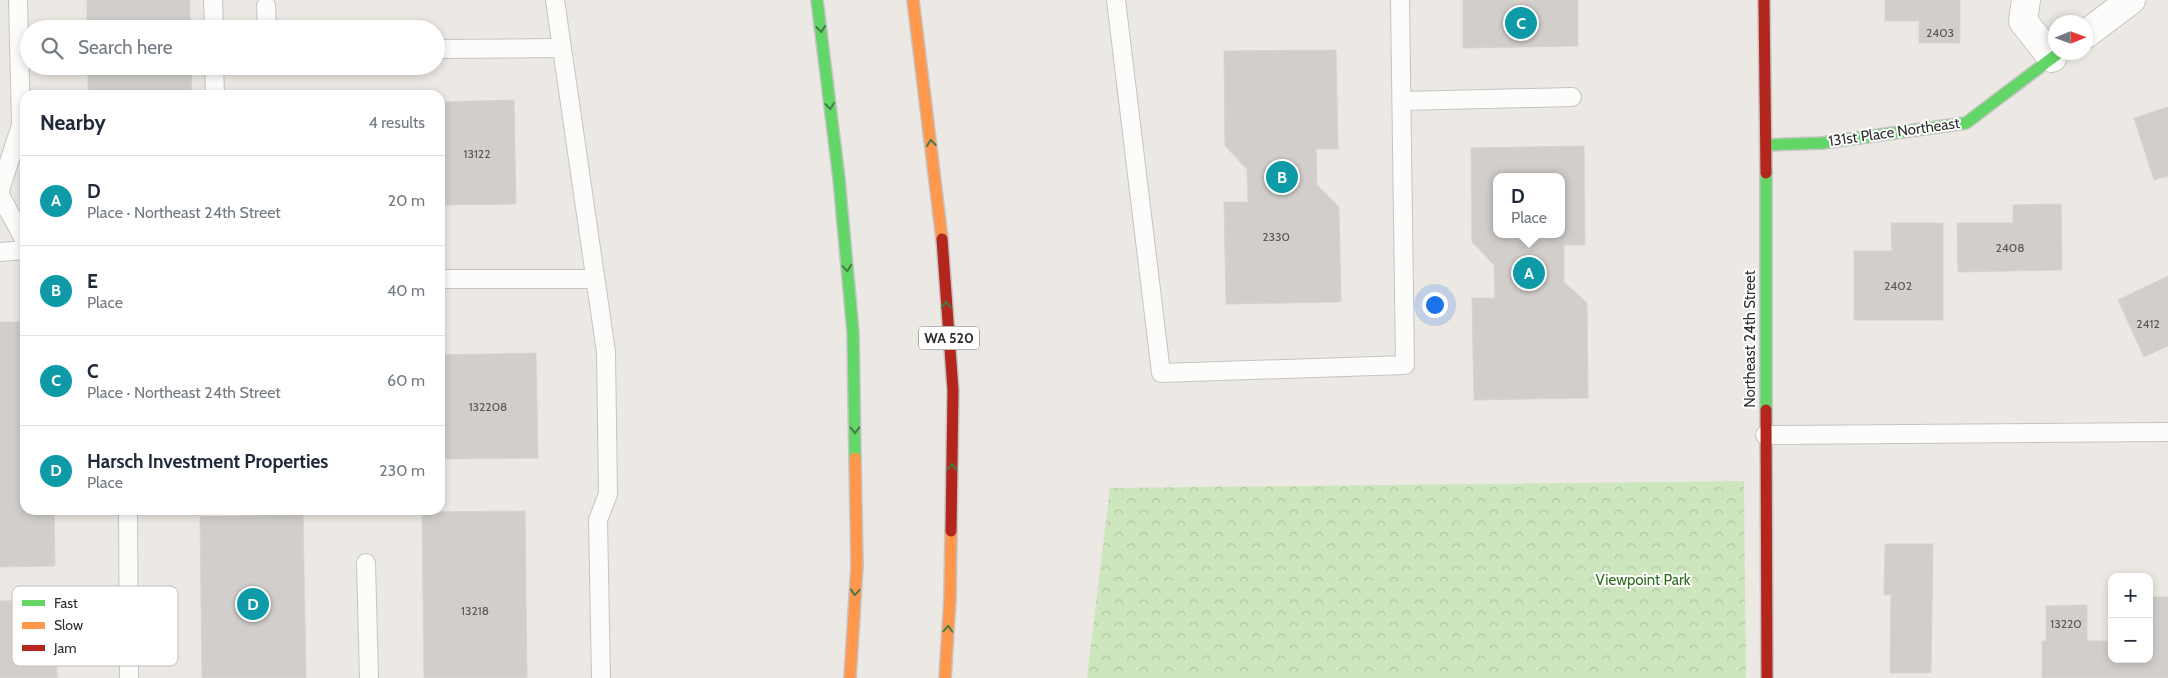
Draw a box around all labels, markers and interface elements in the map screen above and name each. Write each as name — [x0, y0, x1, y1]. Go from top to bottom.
pin: C — [1505, 4, 1537, 42]
north arrow — [2048, 15, 2093, 60]
search box — [20, 20, 445, 75]
one-way arrow — [815, 25, 825, 33]
house number: 2403 — [1926, 25, 1954, 40]
icon: search — [38, 34, 66, 62]
text: Search here — [78, 36, 172, 59]
one-way arrow — [824, 102, 835, 110]
text: Nearby — [40, 110, 106, 135]
text: 4 results — [368, 113, 425, 132]
street label: 131st Place Northeast — [1827, 114, 1961, 150]
one-way arrow — [926, 139, 937, 147]
house number: 13122 — [464, 146, 490, 161]
pin: B — [1266, 158, 1298, 196]
popup — [1493, 173, 1565, 238]
text: D — [87, 180, 101, 203]
text: D — [1511, 185, 1525, 208]
text: A — [51, 191, 61, 210]
text: 20 m — [388, 191, 425, 210]
text: Place · Northeast 24th Street — [87, 203, 281, 222]
text: Place — [1511, 208, 1547, 227]
house number: 2330 — [1262, 229, 1290, 244]
house number: 2408 — [1996, 240, 2024, 255]
pin: A — [1513, 254, 1545, 292]
one-way arrow — [841, 264, 852, 272]
text: E — [87, 270, 98, 293]
street label: Northeast 24th Street — [1741, 270, 1759, 408]
house number: 2402 — [1884, 278, 1912, 293]
text: B — [51, 281, 61, 300]
text: 40 m — [387, 281, 425, 300]
your location — [1422, 292, 1448, 318]
text: Place — [87, 293, 123, 312]
one-way arrow — [941, 300, 952, 308]
house number: 2412 — [2136, 316, 2160, 331]
road number: WA 520 — [919, 326, 979, 349]
text: C — [87, 360, 99, 383]
text: C — [51, 371, 61, 390]
text: 60 m — [387, 371, 425, 390]
text: Place · Northeast 24th Street — [87, 383, 281, 402]
house number: 132208 — [469, 399, 507, 414]
one-way arrow — [850, 426, 860, 434]
text: Harsch Investment Properties — [87, 450, 328, 473]
text: D — [50, 461, 62, 480]
text: 230 m — [379, 461, 425, 480]
one-way arrow — [947, 463, 957, 470]
text: Place — [87, 473, 123, 492]
park label: Viewpoint Park — [1595, 571, 1691, 589]
map controls — [2108, 573, 2153, 663]
button: + — [2108, 573, 2153, 618]
pin: D — [237, 585, 269, 623]
legend — [12, 586, 178, 666]
one-way arrow — [850, 589, 861, 597]
text: Fast — [54, 594, 78, 612]
house number: 13218 — [461, 603, 489, 618]
text: Slow — [54, 616, 83, 634]
house number: 13220 — [2050, 616, 2082, 631]
button: − — [2108, 618, 2153, 663]
one-way arrow — [943, 625, 954, 633]
text: Jam — [53, 639, 76, 657]

